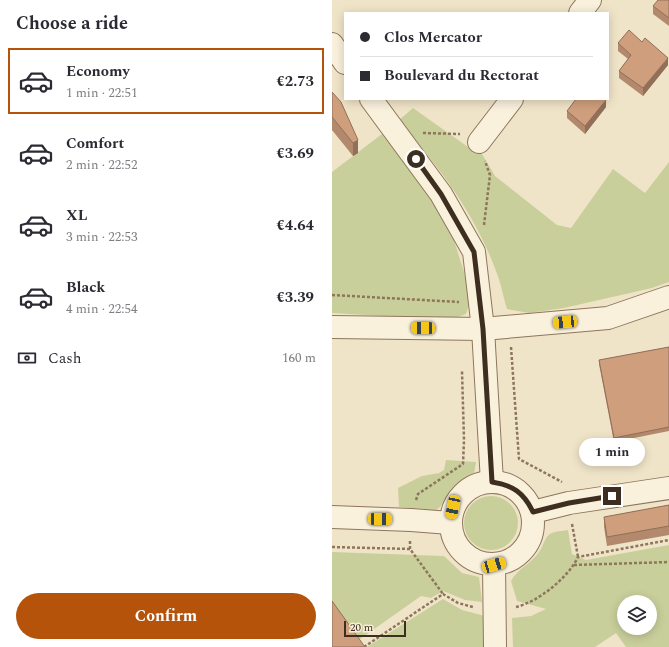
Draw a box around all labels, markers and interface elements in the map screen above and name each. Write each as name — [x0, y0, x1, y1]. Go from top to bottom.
text: Choose a ride — [16, 10, 128, 37]
text: Clos Mercator — [384, 26, 482, 49]
text: Economy — [66, 60, 130, 83]
icon: car — [18, 63, 54, 99]
text: Boulevard du Rectorat — [384, 64, 539, 87]
text: €2.73 — [276, 70, 314, 93]
text: 1 min · 22:51 — [66, 83, 138, 103]
text: Comfort — [66, 132, 124, 155]
icon: car — [18, 135, 54, 171]
text: €3.69 — [276, 142, 314, 165]
route start — [407, 150, 425, 168]
text: 2 min · 22:52 — [66, 155, 138, 175]
text: XL — [66, 204, 87, 227]
icon: car — [18, 207, 54, 243]
text: €4.64 — [276, 214, 314, 237]
text: 3 min · 22:53 — [66, 227, 138, 247]
text: Black — [66, 276, 105, 299]
icon: car — [18, 279, 54, 315]
text: €3.39 — [276, 286, 314, 309]
text: 4 min · 22:54 — [66, 299, 138, 319]
car — [553, 315, 577, 329]
car — [411, 322, 435, 334]
icon: cash — [16, 347, 38, 369]
text: Cash — [48, 347, 81, 370]
text: 160 m — [282, 348, 316, 368]
callout: 1 min — [579, 438, 645, 466]
text: 1 min — [595, 442, 629, 462]
route end — [603, 487, 621, 505]
car — [445, 494, 461, 520]
car — [368, 513, 392, 525]
car — [481, 556, 507, 574]
button: Confirm — [16, 593, 316, 639]
map controls — [617, 595, 657, 635]
button: layers — [617, 595, 657, 635]
scale bar — [344, 619, 406, 638]
text: 20 m — [350, 619, 373, 636]

